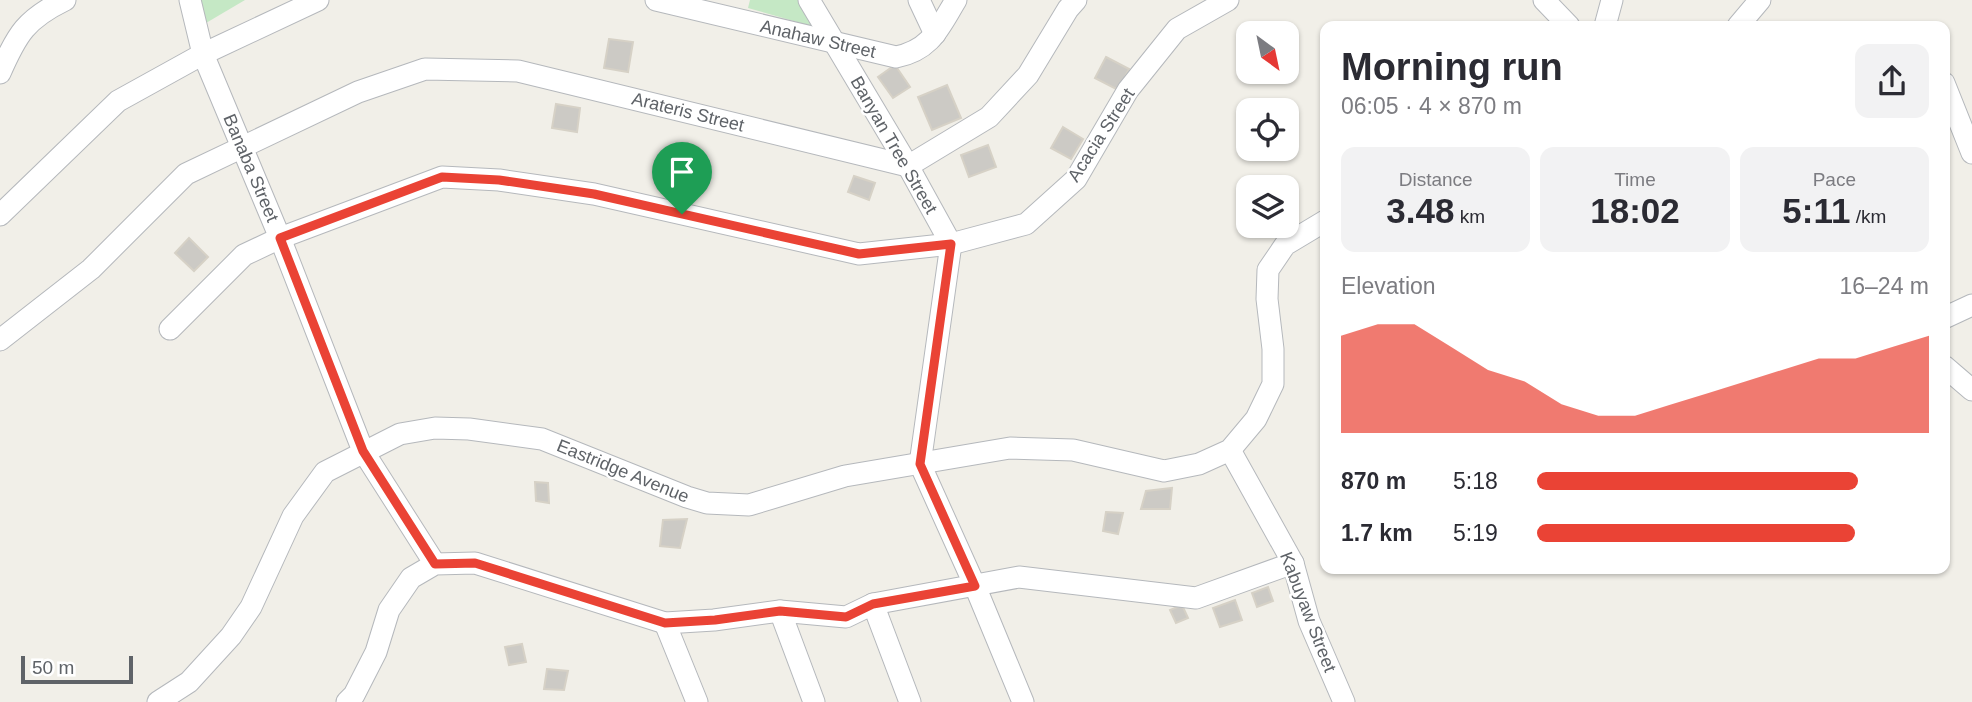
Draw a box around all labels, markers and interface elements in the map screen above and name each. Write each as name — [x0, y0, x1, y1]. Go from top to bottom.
street label: Anahaw Street — [758, 16, 878, 62]
north arrow — [1236, 21, 1298, 84]
map controls — [1236, 21, 1299, 238]
button: share — [1855, 44, 1929, 118]
text: Morning run — [1341, 46, 1563, 88]
street label: Banyan Tree Street — [847, 73, 941, 217]
street label: Acacia Street — [1063, 85, 1139, 185]
street label: Arateris Street — [630, 88, 746, 136]
text: 06:05 · 4 × 870 m — [1341, 93, 1522, 119]
button: locate — [1236, 98, 1299, 161]
street label: Banaba Street — [219, 111, 283, 225]
pin — [652, 142, 712, 214]
icon: arrive — [663, 153, 701, 191]
text: Distance — [1399, 169, 1473, 190]
text: Time — [1614, 169, 1656, 190]
text: Pace — [1813, 169, 1856, 190]
button: layers — [1236, 175, 1299, 238]
text: 3.48 — [1386, 191, 1454, 230]
text: 18:02 — [1590, 191, 1680, 230]
text: 5:11 — [1782, 191, 1850, 230]
text: km — [1454, 206, 1485, 227]
text: /km — [1850, 206, 1886, 227]
text: Elevation — [1341, 273, 1436, 299]
text: 16–24 m — [1839, 273, 1929, 299]
street label: Eastridge Avenue — [554, 435, 692, 507]
text: 870 m — [1341, 468, 1406, 494]
text: 5:18 — [1453, 468, 1498, 494]
text: 1.7 km — [1341, 520, 1413, 546]
text: 5:19 — [1453, 520, 1498, 546]
street label: Kabuyaw Street — [1276, 549, 1340, 675]
scale bar — [21, 653, 133, 685]
text: 50 m — [32, 657, 74, 678]

